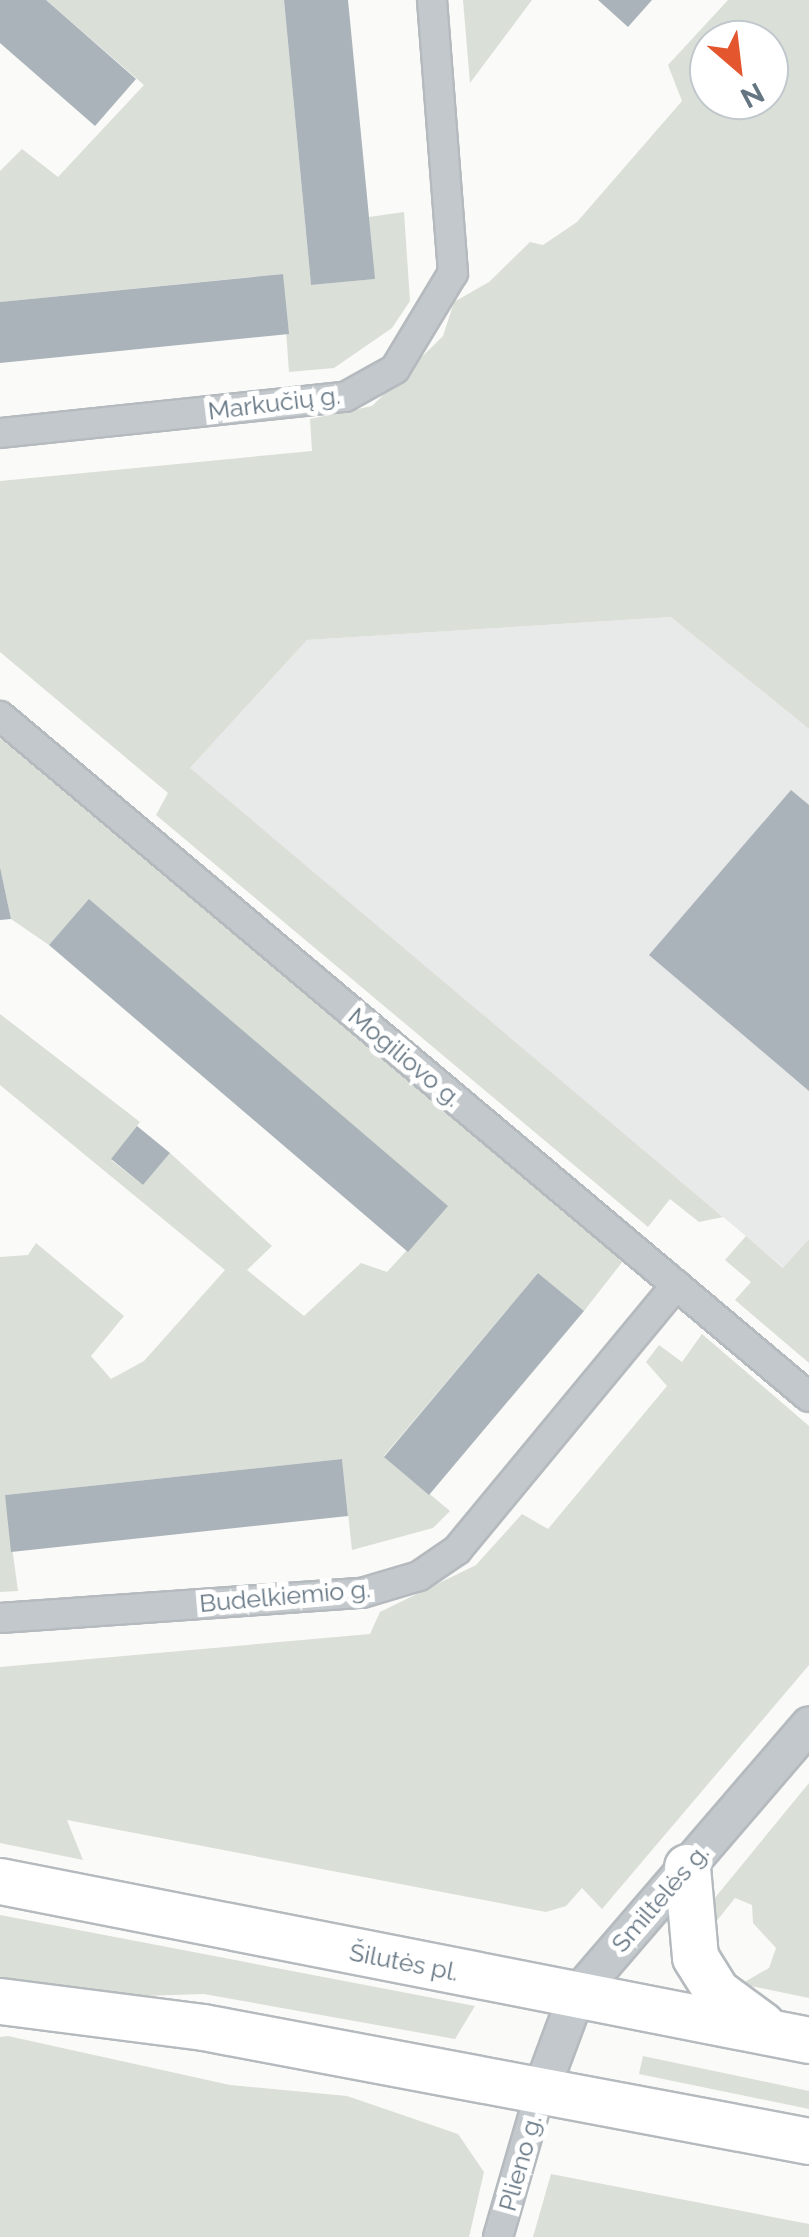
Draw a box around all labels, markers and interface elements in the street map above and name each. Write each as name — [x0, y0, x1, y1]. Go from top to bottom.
north arrow — [689, 20, 789, 120]
text: N — [735, 76, 770, 115]
street label: Markučių g. — [206, 380, 342, 426]
street label: Mogiliovo g. — [342, 1001, 468, 1113]
street label: Budelkiemio g. — [198, 1574, 372, 1618]
street label: Smiltelės g. — [605, 1838, 715, 1958]
street label: Šilutės pl. — [347, 1937, 461, 1987]
street label: Plieno g. — [492, 2112, 548, 2214]

